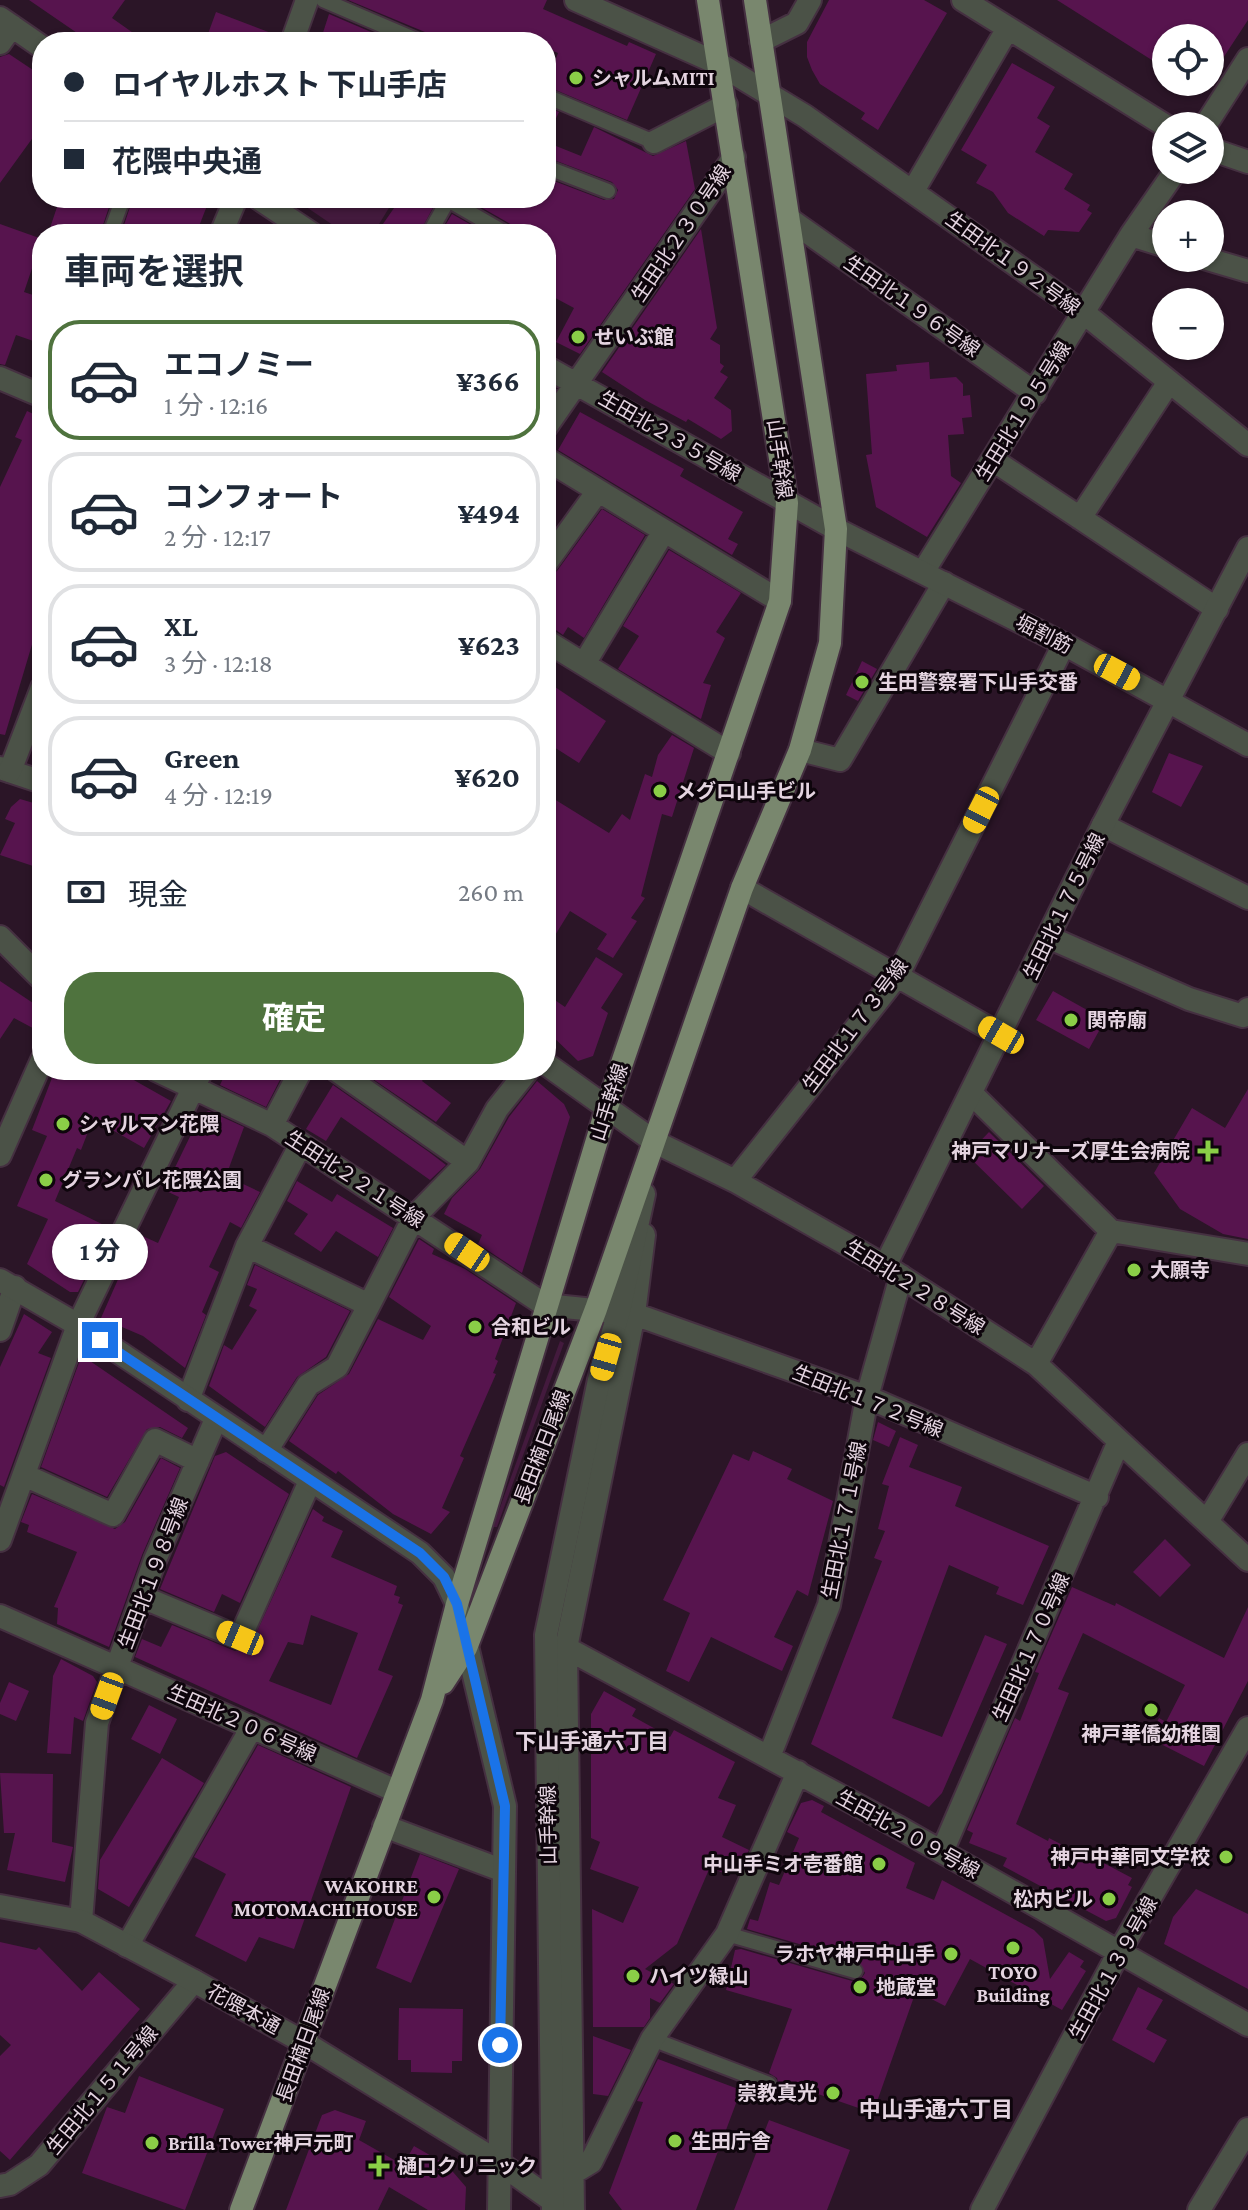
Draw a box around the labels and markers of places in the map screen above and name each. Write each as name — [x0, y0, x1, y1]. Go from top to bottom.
place label: シャルムMITI — [592, 67, 715, 89]
marker: シャルムMITI — [567, 69, 585, 87]
place label: せいぶ館 — [594, 326, 674, 348]
marker: せいぶ館 — [569, 328, 587, 346]
place label: 生田警察署下山手交番 — [878, 671, 1078, 693]
marker: 生田警察署下山手交番 — [853, 673, 871, 691]
place label: メグロ山手ビル — [676, 780, 816, 802]
marker: メグロ山手ビル — [651, 782, 669, 800]
place label: 関帝廟 — [1087, 1009, 1147, 1031]
marker: 関帝廟 — [1062, 1011, 1080, 1029]
place label: シャルマン花隈 — [79, 1113, 219, 1135]
marker: シャルマン花隈 — [54, 1115, 72, 1133]
place label: 神戸マリナーズ厚生会病院 — [951, 1140, 1190, 1162]
marker: 神戸マリナーズ厚生会病院 — [1197, 1140, 1219, 1162]
place label: グランパレ花隈公園 — [62, 1169, 242, 1191]
marker: グランパレ花隈公園 — [37, 1171, 55, 1189]
place label: 大願寺 — [1150, 1259, 1210, 1281]
marker: 大願寺 — [1125, 1261, 1143, 1279]
place label: 合和ビル — [491, 1316, 571, 1338]
marker: 合和ビル — [466, 1318, 484, 1336]
marker: 神戸華僑幼稚園 — [1142, 1701, 1160, 1719]
place label: 神戸華僑幼稚園 — [1081, 1723, 1221, 1745]
place label: 神戸中華同文学校 — [1050, 1846, 1210, 1868]
marker: 神戸中華同文学校 — [1217, 1848, 1235, 1866]
place label: 中山手ミオ壱番館 — [703, 1853, 863, 1875]
marker: 中山手ミオ壱番館 — [870, 1855, 888, 1873]
place label: WAKOHRE MOTOMACHI HOUSE — [234, 1875, 419, 1920]
marker: WAKOHRE MOTOMACHI HOUSE — [425, 1888, 443, 1906]
place label: 松内ビル — [1013, 1888, 1093, 1910]
marker: 松内ビル — [1100, 1890, 1118, 1908]
marker: TOYO Building — [1004, 1939, 1022, 1957]
place label: ラホヤ神戸中山手 — [775, 1943, 935, 1965]
marker: ラホヤ神戸中山手 — [942, 1945, 960, 1963]
place label: TOYO Building — [976, 1961, 1050, 2006]
place label: ハイツ緑山 — [649, 1965, 749, 1987]
marker: ハイツ緑山 — [624, 1967, 642, 1985]
place label: 地蔵堂 — [876, 1976, 936, 1998]
marker: 地蔵堂 — [851, 1978, 869, 1996]
place label: 崇教真光 — [737, 2082, 817, 2104]
marker: 崇教真光 — [824, 2084, 842, 2102]
place label: 生田庁舎 — [691, 2130, 771, 2152]
place label: Brilla Tower神戸元町 — [168, 2132, 353, 2154]
marker: 生田庁舎 — [666, 2132, 684, 2150]
marker: Brilla Tower神戸元町 — [143, 2134, 161, 2152]
marker: 樋口クリニック — [368, 2155, 390, 2177]
place label: 樋口クリニック — [397, 2155, 537, 2177]

